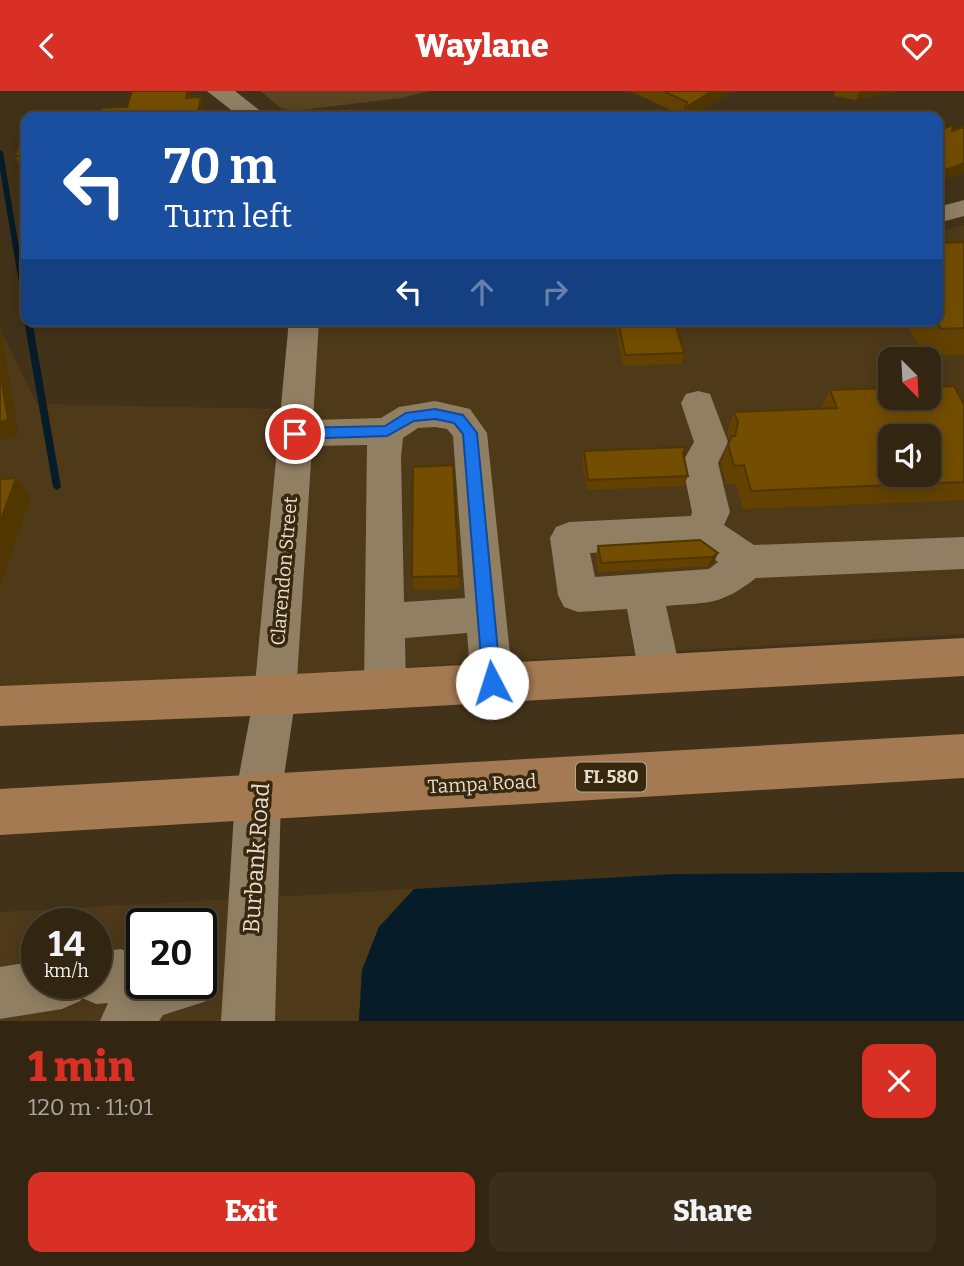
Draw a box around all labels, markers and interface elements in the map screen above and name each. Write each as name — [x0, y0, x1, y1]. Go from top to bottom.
icon: back — [28, 27, 66, 65]
text: Waylane — [416, 27, 549, 65]
icon: heart — [898, 27, 936, 65]
text: 70 m — [164, 137, 276, 196]
icon: left — [49, 140, 140, 231]
text: Turn left — [164, 197, 292, 235]
icon: left — [390, 273, 428, 311]
icon: ahead — [463, 273, 501, 311]
icon: right — [536, 273, 574, 311]
north arrow — [878, 347, 942, 409]
map controls — [878, 347, 941, 487]
pin — [265, 404, 325, 464]
icon: arrive — [276, 415, 314, 453]
button: sound — [878, 424, 941, 487]
street label: Clarendon Street — [266, 495, 302, 646]
position arrow — [455, 646, 529, 720]
road number: FL 580 — [576, 763, 646, 791]
street label: Tampa Road — [427, 770, 537, 798]
street label: Burbank Road — [237, 782, 275, 934]
speed limit sign: 20 — [126, 908, 217, 999]
text: 14 — [48, 923, 85, 965]
text: km/h — [44, 960, 89, 982]
text: 1 min — [28, 1042, 135, 1092]
button: close — [862, 1044, 936, 1118]
text: 120 m · 11:01 — [28, 1093, 153, 1121]
button: Exit — [28, 1172, 475, 1252]
button: Share — [489, 1172, 936, 1252]

